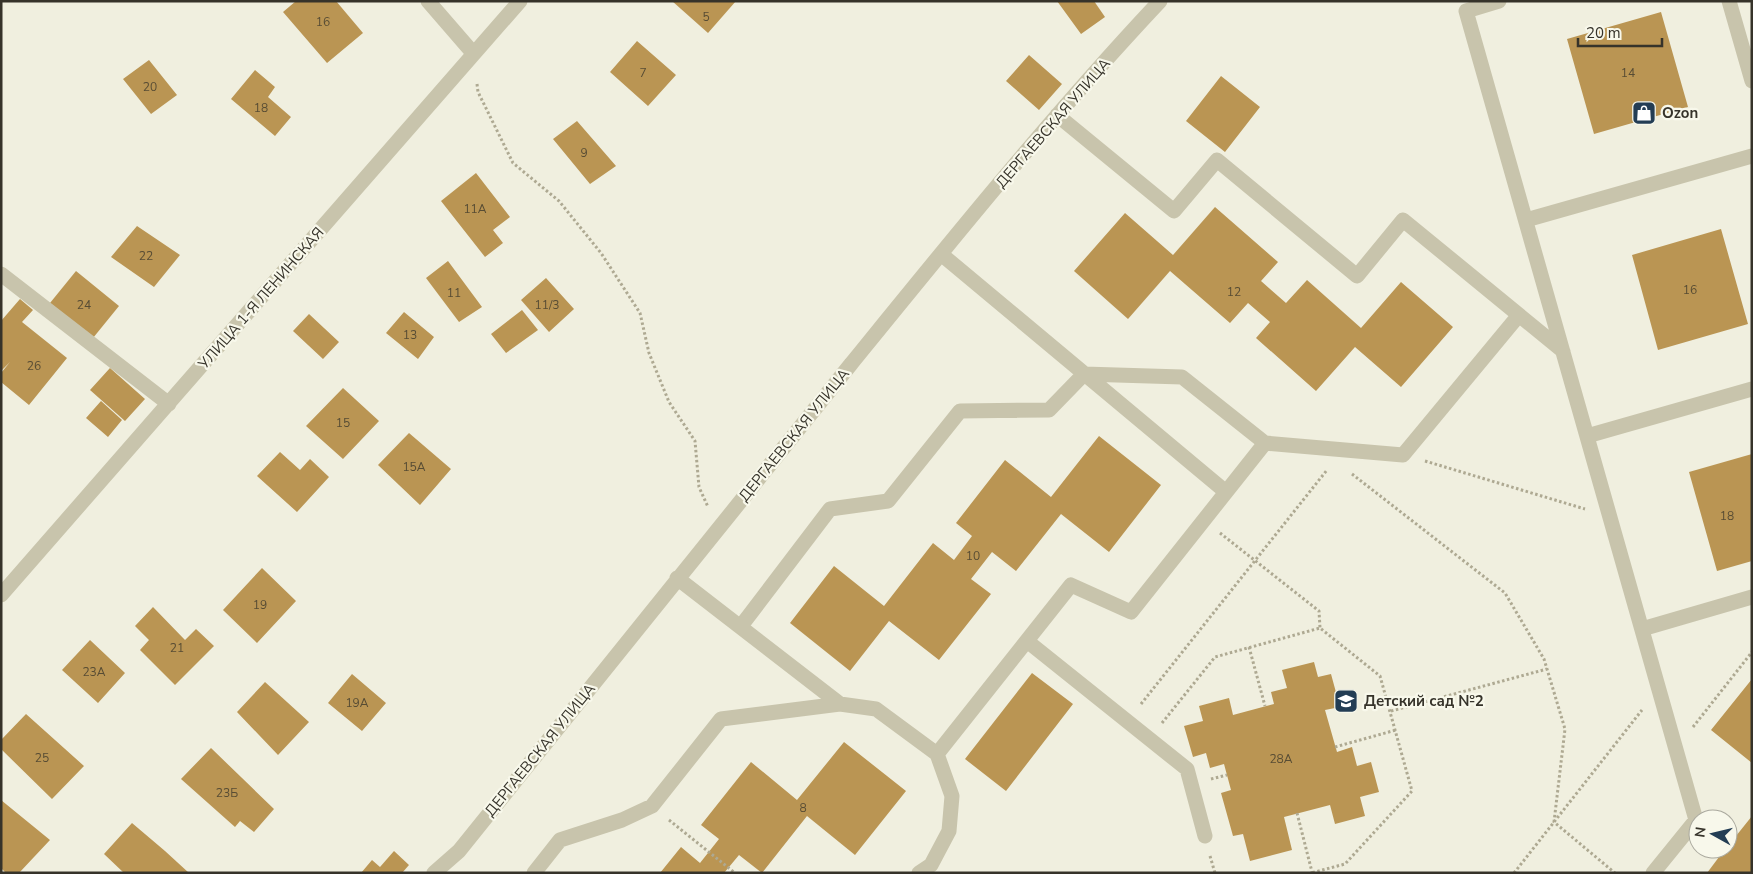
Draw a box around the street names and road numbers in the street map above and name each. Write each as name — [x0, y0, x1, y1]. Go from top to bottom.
street label: ДЕРГАЕВСКАЯ УЛИЦА — [991, 54, 1115, 192]
street label: УЛИЦА 1-Я ЛЕНИНСКАЯ — [193, 223, 328, 374]
street label: ДЕРГАЕВСКАЯ УЛИЦА — [734, 364, 854, 506]
street label: ДЕРГАЕВСКАЯ УЛИЦА — [480, 679, 600, 821]

